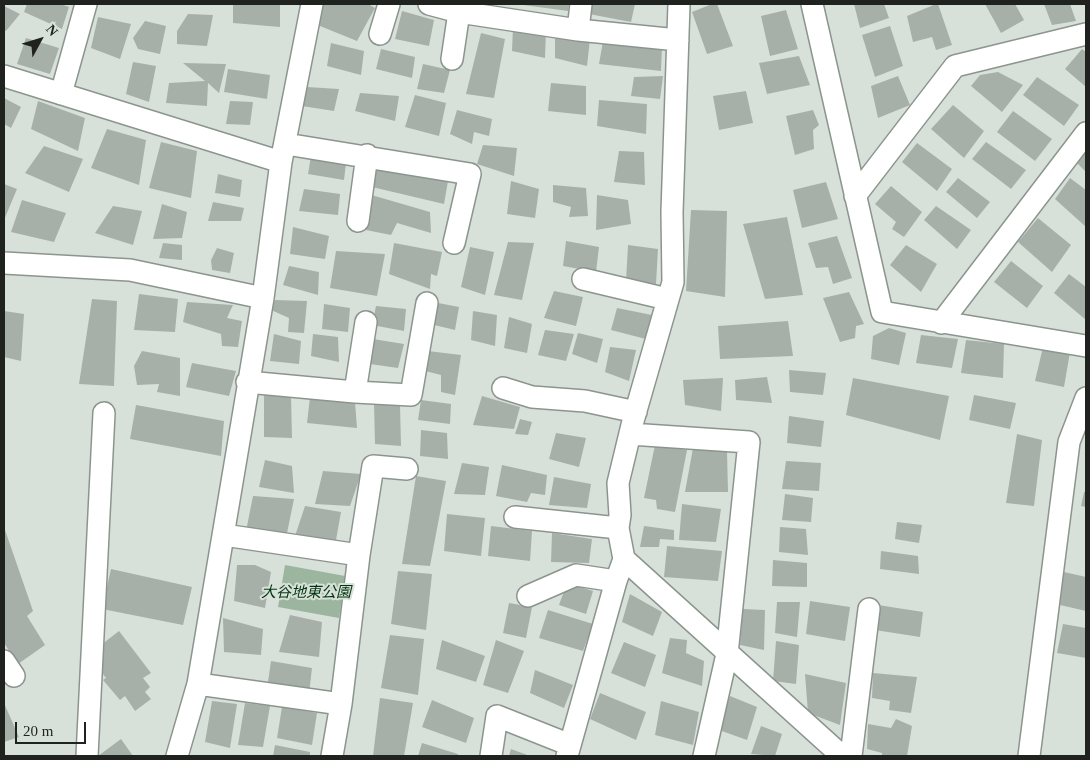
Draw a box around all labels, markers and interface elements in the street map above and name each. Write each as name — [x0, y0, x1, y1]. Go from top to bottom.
north arrow — [15, 15, 65, 65]
text: N — [43, 22, 61, 39]
park label: 大谷地東公園 — [261, 582, 351, 600]
scale bar — [18, 712, 89, 744]
text: 20 m — [23, 723, 53, 739]

